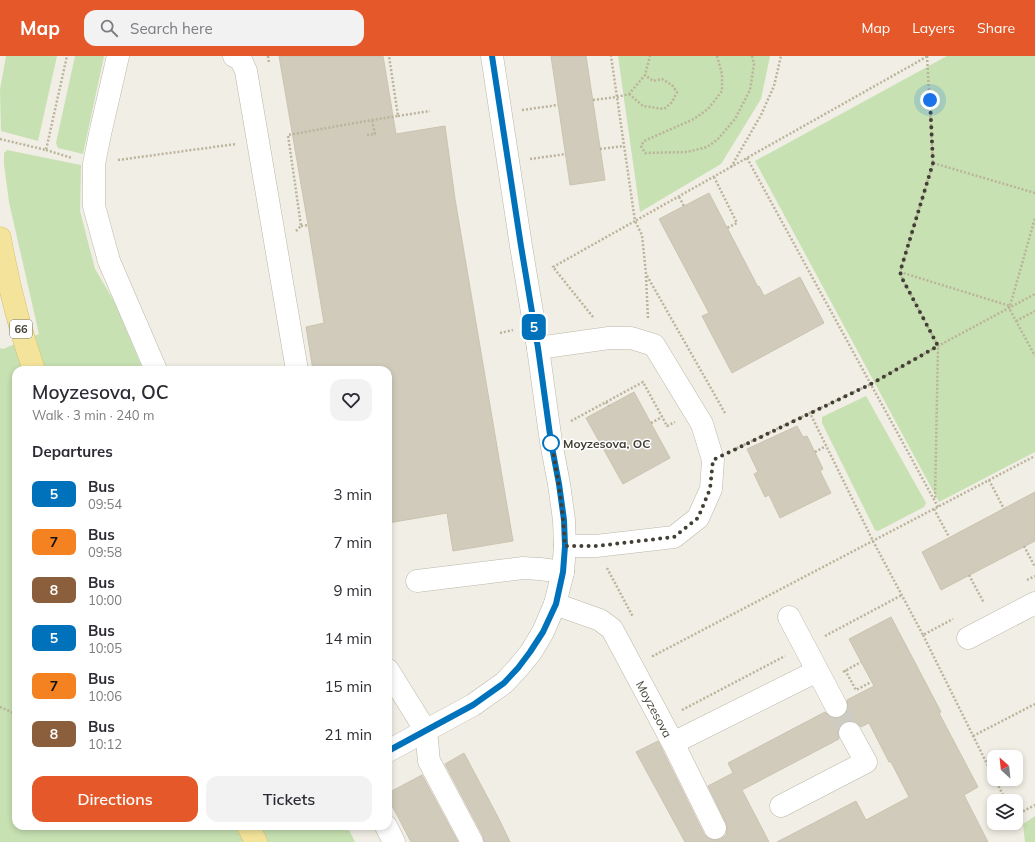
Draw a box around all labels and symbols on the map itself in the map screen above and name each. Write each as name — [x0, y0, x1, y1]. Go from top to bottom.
your location — [920, 90, 940, 110]
line badge: 5 — [521, 314, 547, 340]
road number: 66 — [10, 320, 32, 338]
marker: Moyzesova, OC — [542, 434, 560, 452]
place label: Moyzesova, OC — [563, 436, 650, 451]
street label: Moyzesova — [633, 678, 675, 740]
north arrow — [987, 750, 1023, 786]

